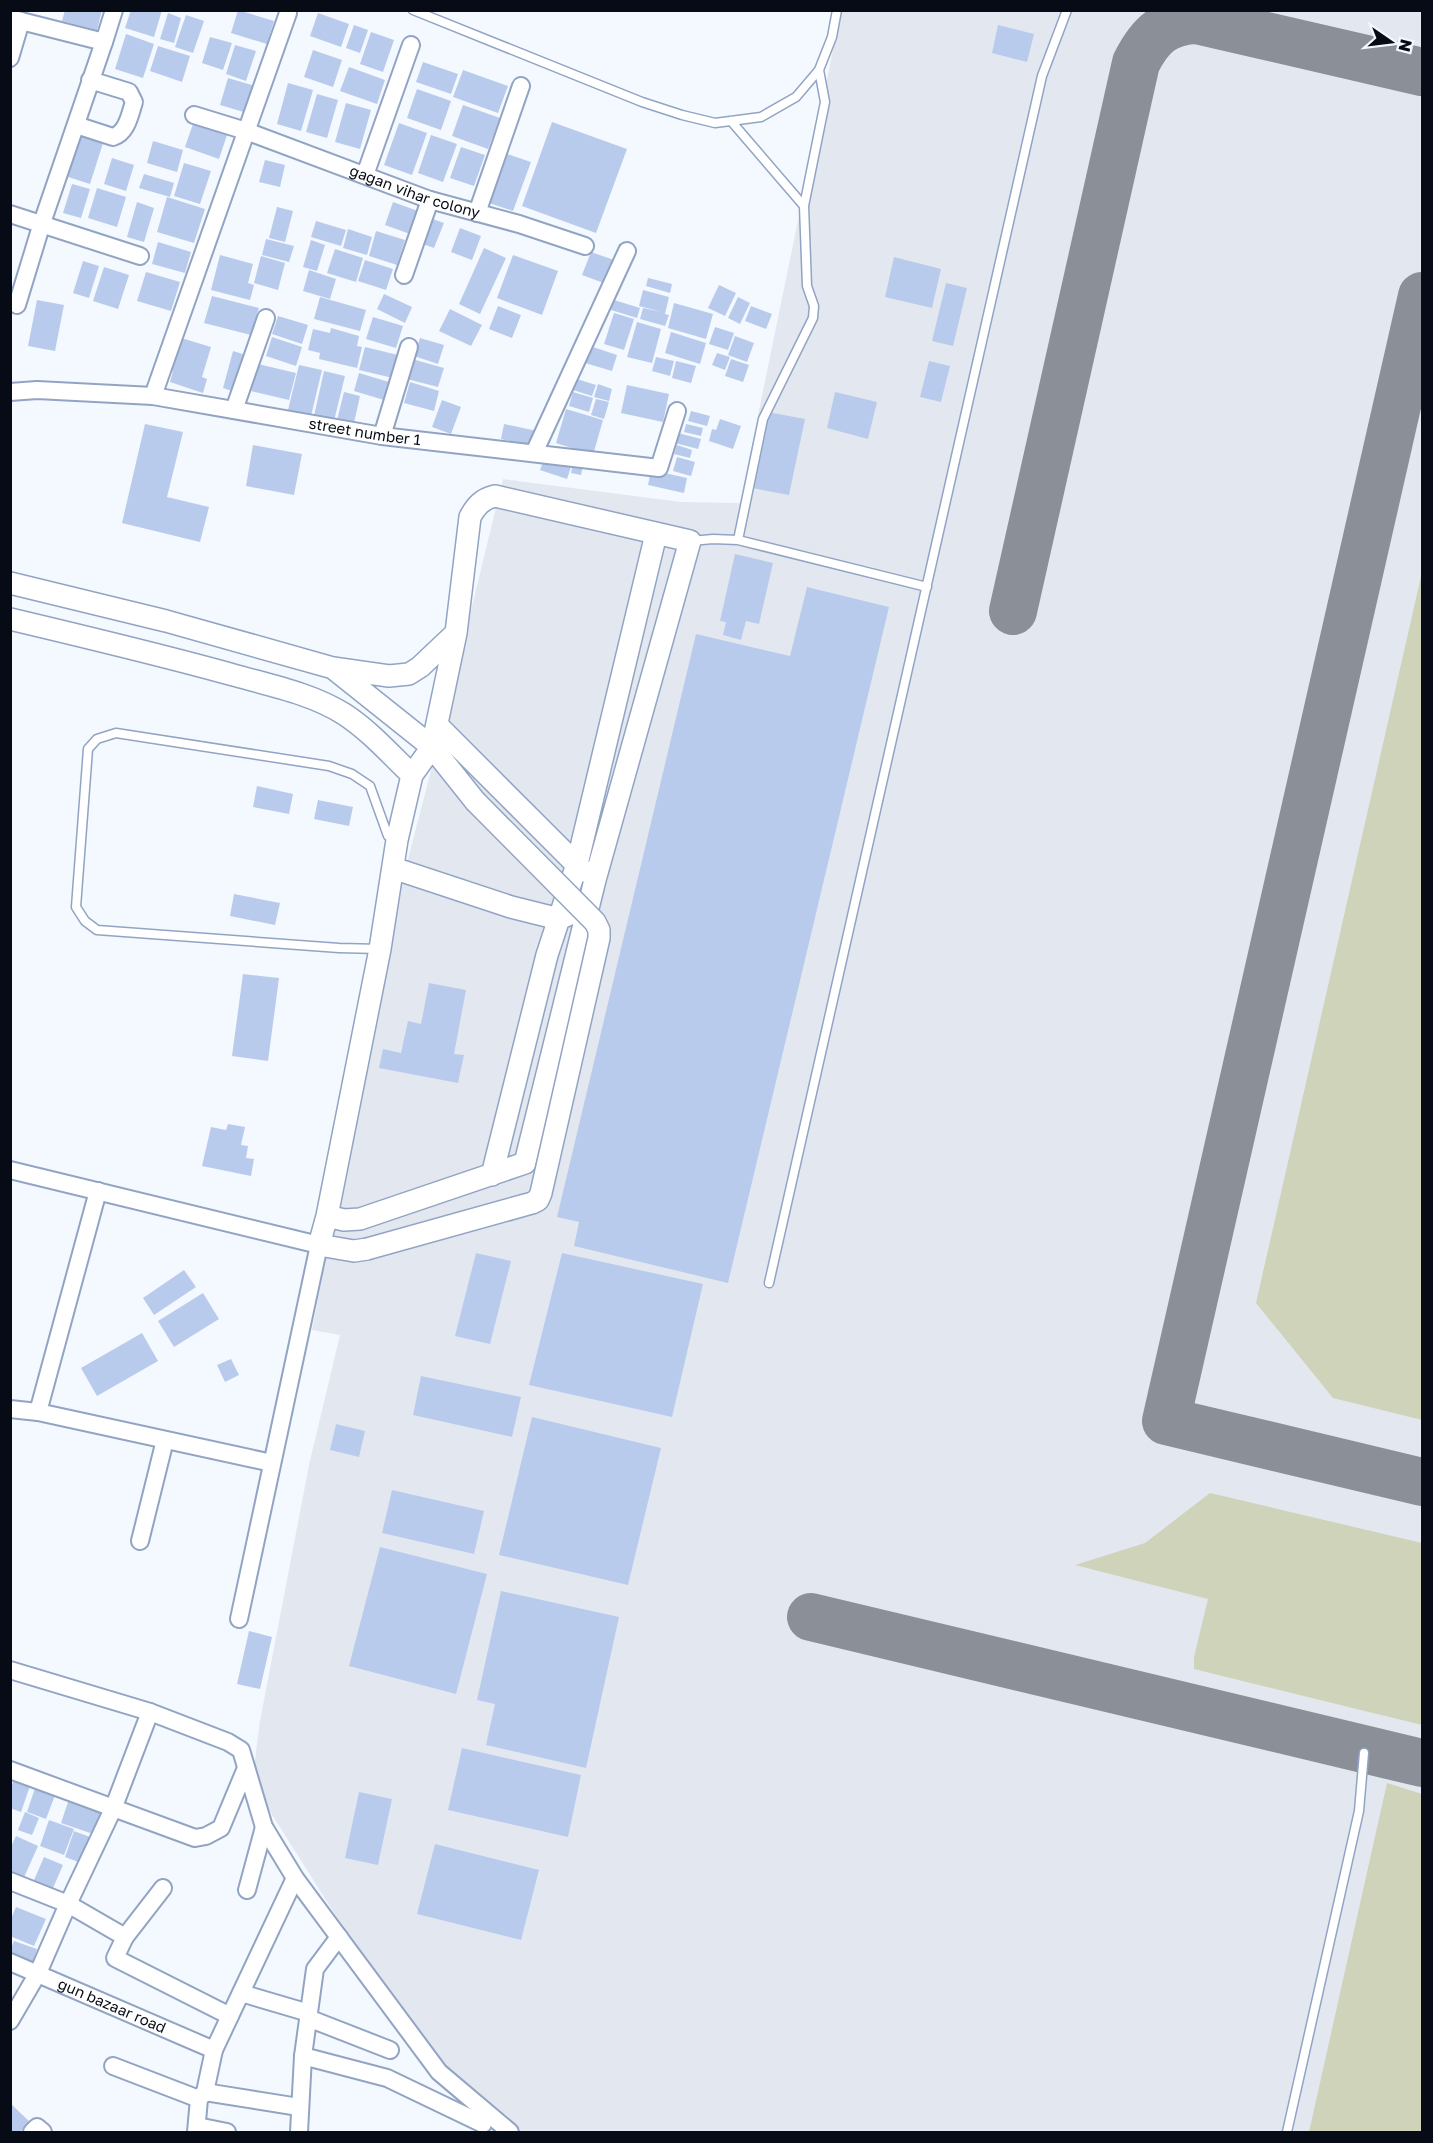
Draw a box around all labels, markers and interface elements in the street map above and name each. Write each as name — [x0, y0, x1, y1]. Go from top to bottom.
north arrow — [1361, 12, 1421, 72]
text: N — [1394, 37, 1417, 54]
street label: gagan vihar colony — [347, 161, 483, 221]
street label: street number 1 — [307, 413, 422, 448]
street label: gun bazaar road — [56, 1974, 169, 2036]

